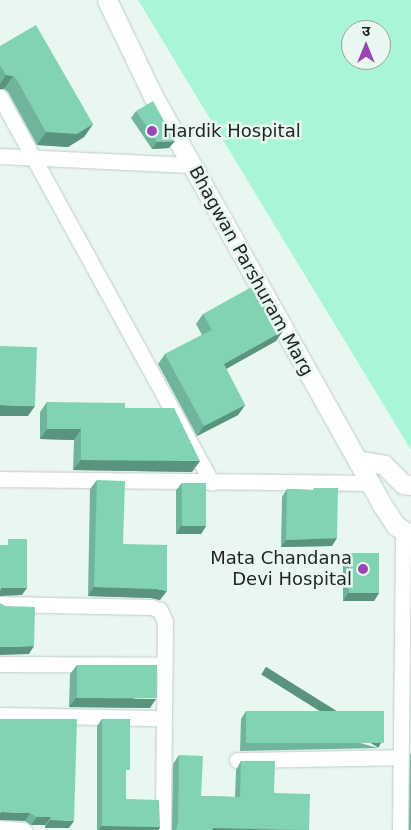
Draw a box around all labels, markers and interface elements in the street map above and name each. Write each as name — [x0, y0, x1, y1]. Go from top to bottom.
north arrow — [341, 20, 391, 70]
text: उ — [362, 23, 370, 39]
place label: Hardik Hospital — [163, 120, 301, 142]
marker: Hardik Hospital — [145, 124, 159, 138]
street label: Bhagwan Parshuram Marg — [184, 162, 318, 380]
place label: Mata Chandana Devi Hospital — [210, 548, 352, 590]
marker: Mata Chandana Devi Hospital — [356, 562, 370, 576]

